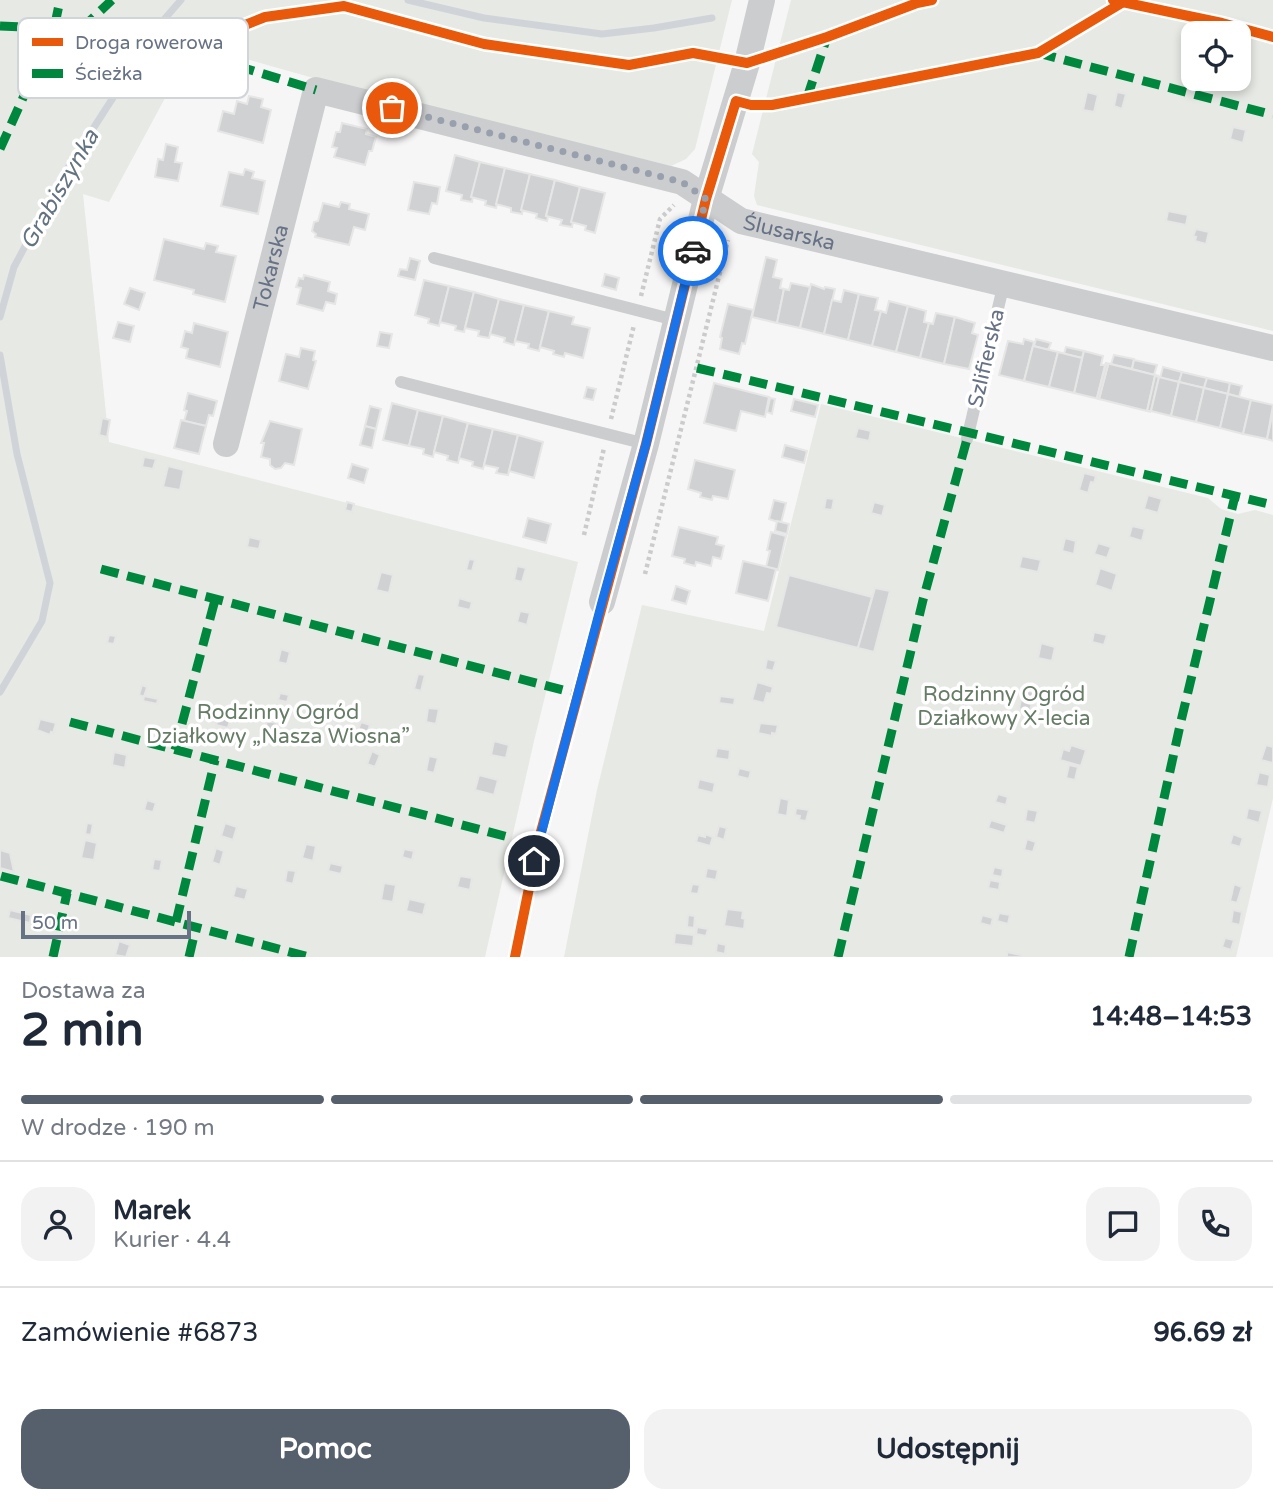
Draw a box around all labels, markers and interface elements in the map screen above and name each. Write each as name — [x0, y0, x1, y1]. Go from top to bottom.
legend — [18, 18, 248, 98]
map controls — [1181, 21, 1251, 91]
button: locate — [1181, 21, 1251, 91]
text: Droga rowerowa — [75, 32, 223, 54]
text: Ścieżka — [75, 62, 143, 85]
pin — [362, 78, 422, 138]
icon: bag — [373, 89, 411, 127]
water label: Grabiszynka — [14, 124, 106, 254]
street label: Ślusarska — [741, 210, 838, 256]
courier — [658, 216, 728, 286]
street label: Tokarska — [248, 222, 294, 314]
icon: car — [674, 232, 712, 270]
street label: Szlifierska — [963, 306, 1010, 410]
park label: Rodzinny Ogród Działkowy X-lecia — [917, 682, 1091, 731]
park label: Rodzinny Ogród Działkowy „Nasza Wiosna” — [146, 700, 410, 749]
pin — [504, 831, 564, 891]
icon: home — [515, 842, 553, 880]
scale bar — [21, 908, 191, 940]
text: 50 m — [32, 912, 78, 934]
text: Dostawa za — [21, 977, 146, 1005]
text: 14:48–14:53 — [1090, 1001, 1252, 1032]
text: 2 min — [21, 1003, 144, 1058]
text: W drodze · 190 m — [21, 1114, 215, 1142]
button: person — [21, 1187, 95, 1261]
button: chat — [1086, 1187, 1160, 1261]
button: phone — [1178, 1187, 1252, 1261]
text: Marek — [113, 1195, 191, 1226]
text: Kurier · 4.4 — [113, 1226, 231, 1254]
text: Zamówienie #6873 — [21, 1317, 258, 1348]
text: 96.69 zł — [1153, 1317, 1252, 1348]
button: Pomoc — [21, 1409, 630, 1489]
button: Udostępnij — [644, 1409, 1252, 1489]

